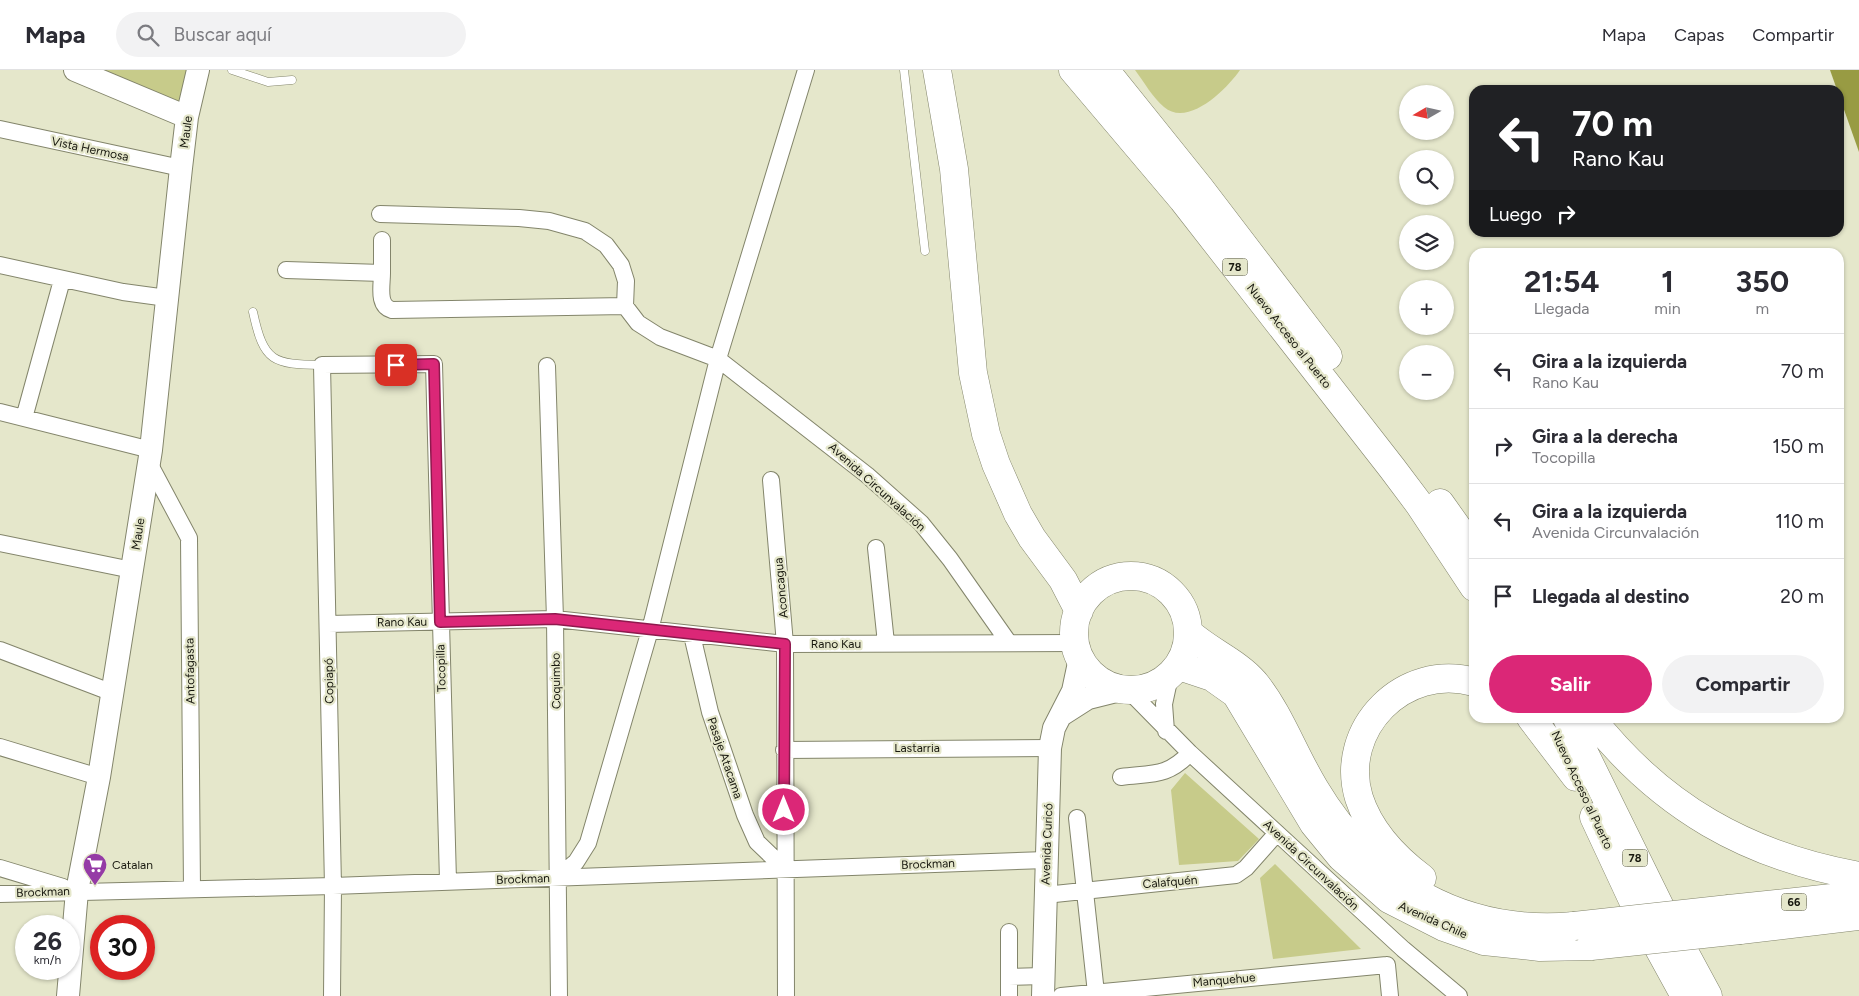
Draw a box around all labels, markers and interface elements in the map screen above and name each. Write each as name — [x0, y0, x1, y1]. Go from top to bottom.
search box — [116, 12, 466, 57]
text: Mapa — [25, 20, 86, 49]
icon: search — [134, 21, 162, 49]
text: Buscar aquí — [174, 23, 271, 46]
text: Mapa — [1602, 24, 1646, 46]
text: Capas — [1674, 24, 1724, 46]
text: Compartir — [1752, 24, 1834, 46]
north arrow — [1399, 85, 1454, 140]
map controls — [1399, 85, 1454, 400]
text: 70 m — [1572, 103, 1653, 145]
icon: left — [1489, 105, 1554, 170]
street label: Maule — [177, 115, 195, 149]
street label: Vista Hermosa — [50, 134, 130, 164]
text: Rano Kau — [1572, 145, 1664, 172]
button: search — [1399, 150, 1454, 205]
icon: right — [1552, 200, 1580, 228]
text: Luego — [1489, 203, 1542, 226]
button: layers — [1399, 215, 1454, 270]
road number: 78 — [1222, 258, 1248, 276]
text: 21:54 — [1524, 263, 1599, 300]
text: 1 — [1661, 263, 1674, 300]
text: 350 — [1736, 263, 1789, 300]
button: + — [1399, 280, 1454, 335]
street label: Nuevo Acceso al Puerto — [1244, 281, 1334, 391]
text: Llegada — [1534, 299, 1590, 318]
text: min — [1654, 299, 1681, 318]
text: m — [1755, 299, 1769, 318]
pin — [375, 344, 417, 386]
button: − — [1399, 345, 1454, 400]
text: Gira a la izquierda — [1532, 350, 1687, 373]
icon: arrive — [382, 351, 410, 379]
icon: left — [1489, 357, 1517, 385]
text: 70 m — [1781, 360, 1824, 383]
text: Rano Kau — [1532, 373, 1599, 392]
text: Gira a la derecha — [1532, 425, 1678, 448]
icon: right — [1489, 432, 1517, 460]
text: 150 m — [1772, 435, 1824, 458]
street label: Avenida Circunvalación — [826, 440, 929, 534]
text: Tocopilla — [1532, 448, 1595, 467]
text: Gira a la izquierda — [1532, 500, 1687, 523]
icon: left — [1489, 507, 1517, 535]
text: 110 m — [1775, 510, 1824, 533]
street label: Maule — [129, 517, 147, 551]
text: Avenida Circunvalación — [1532, 523, 1699, 542]
street label: Aconcagua — [771, 557, 791, 619]
icon: arrive — [1489, 582, 1517, 610]
text: Llegada al destino — [1532, 585, 1689, 608]
text: 20 m — [1780, 585, 1824, 608]
street label: Rano Kau — [377, 615, 427, 629]
street label: Rano Kau — [811, 637, 861, 651]
street label: Antofagasta — [182, 638, 198, 704]
street label: Tocopilla — [433, 644, 449, 692]
street label: Coquimbo — [549, 653, 563, 709]
button: Salir — [1489, 655, 1652, 713]
button: Compartir — [1662, 655, 1824, 713]
street label: Copiapó — [322, 658, 336, 704]
street label: Pasaje Atacama — [705, 715, 745, 801]
street label: Nuevo Acceso al Puerto — [1548, 729, 1616, 851]
street label: Lastarria — [894, 741, 940, 755]
position arrow — [757, 783, 809, 835]
street label: Avenida Curicó — [1039, 803, 1055, 885]
street label: Avenida Circunvalación — [1260, 817, 1362, 913]
road number: 78 — [1622, 850, 1648, 866]
supermarket icon: Catalan — [82, 852, 108, 886]
street label: Brockman — [901, 856, 955, 872]
place label: Catalan — [112, 858, 153, 872]
street label: Brockman — [496, 871, 550, 887]
street label: Calafquén — [1142, 873, 1198, 891]
street label: Brockman — [16, 884, 70, 900]
road number: 66 — [1782, 894, 1806, 910]
street label: Avenida Chile — [1397, 899, 1470, 942]
speed limit sign: 30 — [90, 915, 155, 980]
text: 26 — [33, 926, 62, 956]
text: km/h — [34, 953, 61, 967]
street label: Manquehue — [1192, 970, 1256, 990]

